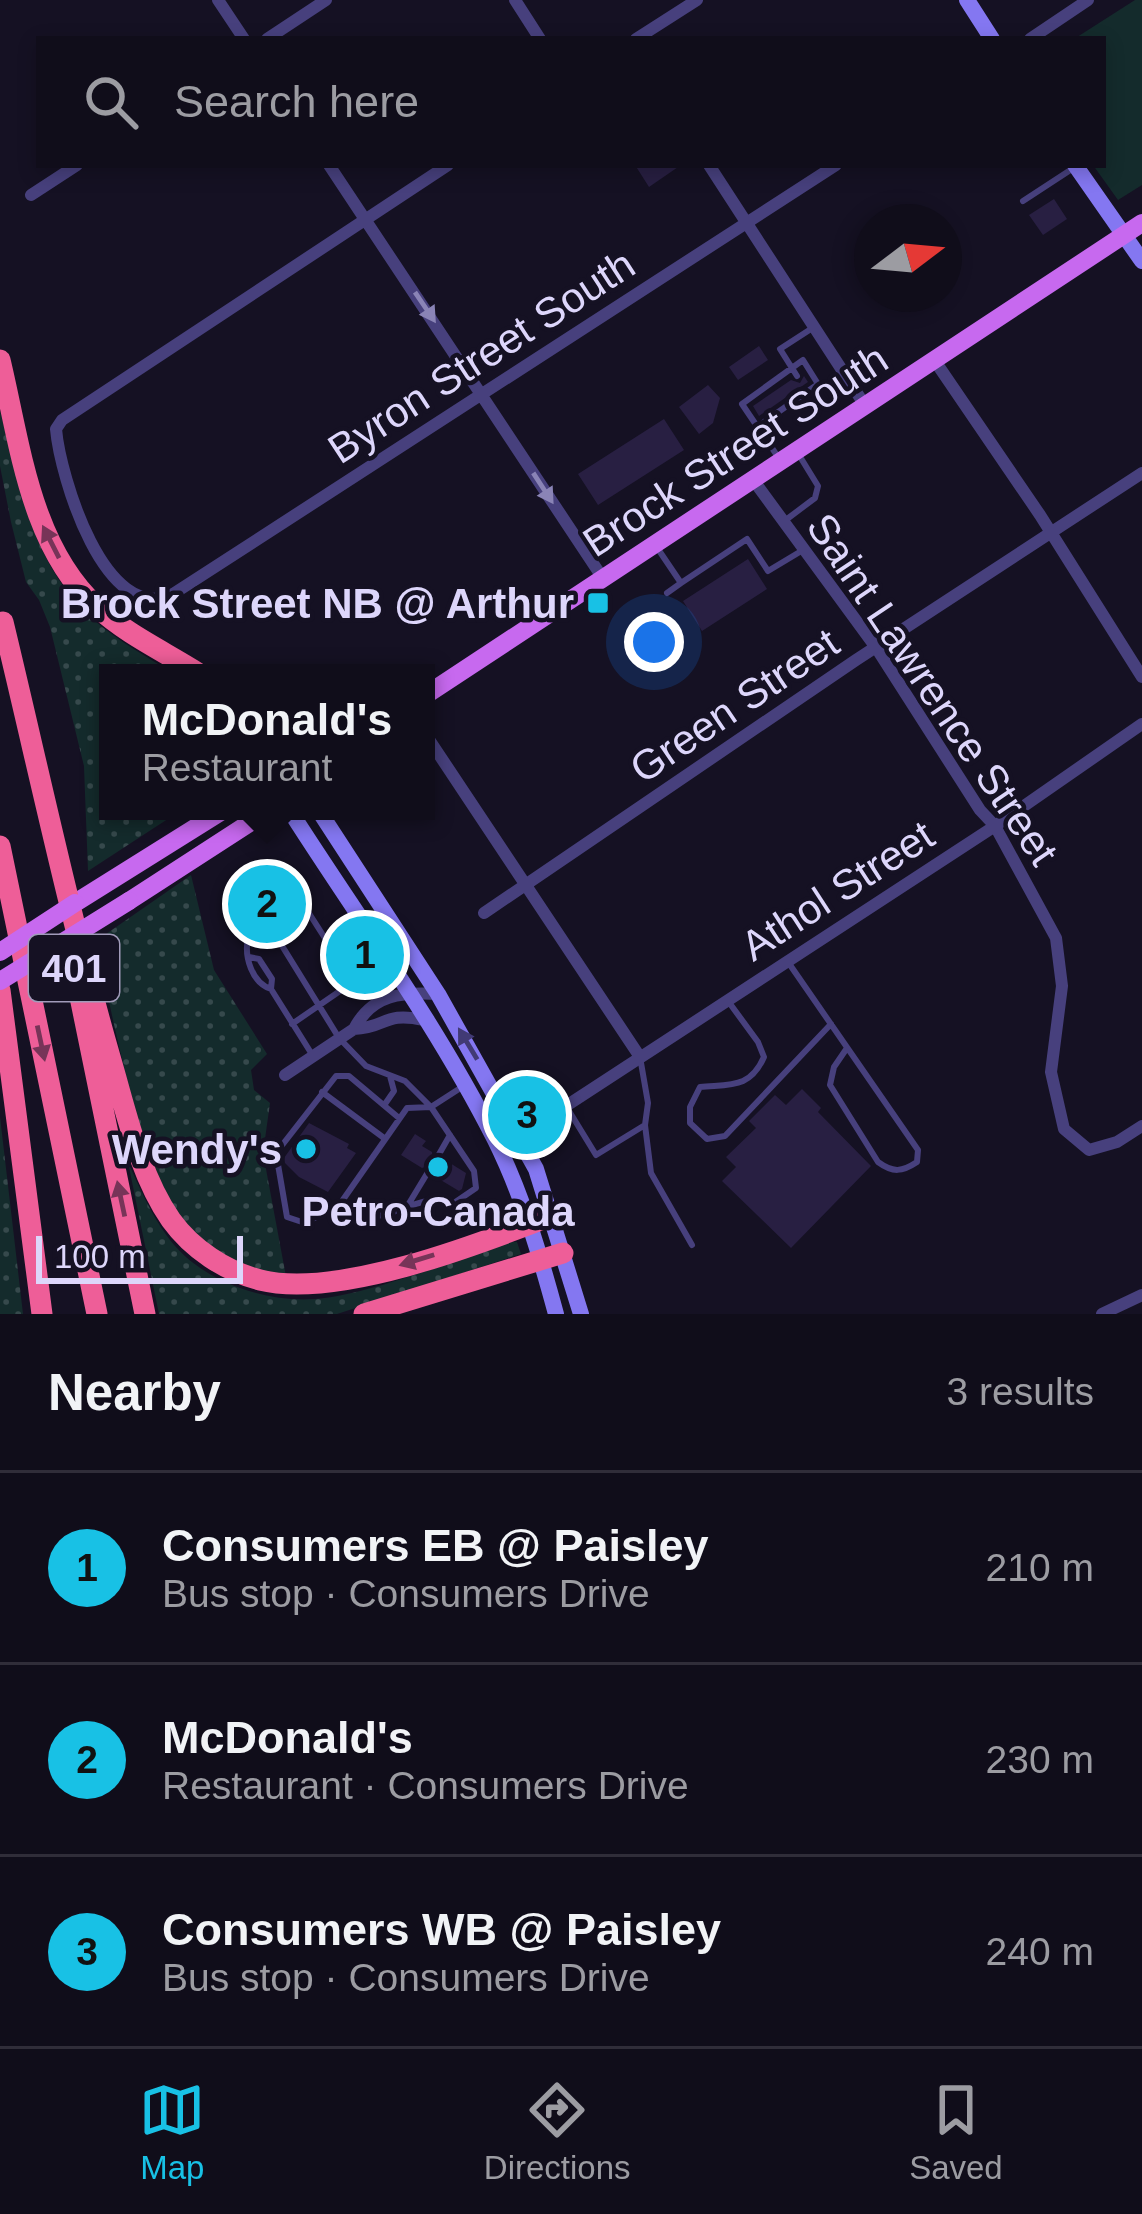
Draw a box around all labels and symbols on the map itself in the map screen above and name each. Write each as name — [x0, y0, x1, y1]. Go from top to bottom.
north arrow — [854, 204, 962, 312]
street label: Byron Street South — [320, 240, 643, 473]
one-way arrow — [413, 291, 435, 324]
street label: Brock Street South — [575, 335, 896, 566]
one-way arrow — [532, 472, 554, 504]
street label: Saint Lawrence Street — [798, 505, 1068, 874]
one-way arrow — [42, 525, 62, 559]
place label: Brock Street NB @ Arthur — [61, 580, 574, 627]
marker: Brock Street NB @ Arthur — [585, 590, 611, 616]
your location — [624, 612, 684, 672]
street label: Green Street — [621, 619, 847, 792]
street label: Athol Street — [732, 811, 942, 970]
pin: 2 — [228, 859, 306, 949]
pin: 1 — [326, 910, 404, 1000]
road number: 401 — [29, 935, 119, 1001]
one-way arrow — [32, 1024, 51, 1062]
one-way arrow — [458, 1027, 479, 1061]
pin: 3 — [488, 1070, 566, 1160]
place label: Wendy's — [112, 1126, 282, 1173]
marker: Wendy's — [293, 1136, 319, 1162]
marker: Petro-Canada — [425, 1154, 451, 1180]
one-way arrow — [111, 1180, 130, 1218]
place label: Petro-Canada — [301, 1188, 575, 1235]
scale bar — [36, 1230, 243, 1283]
one-way arrow — [398, 1252, 435, 1271]

